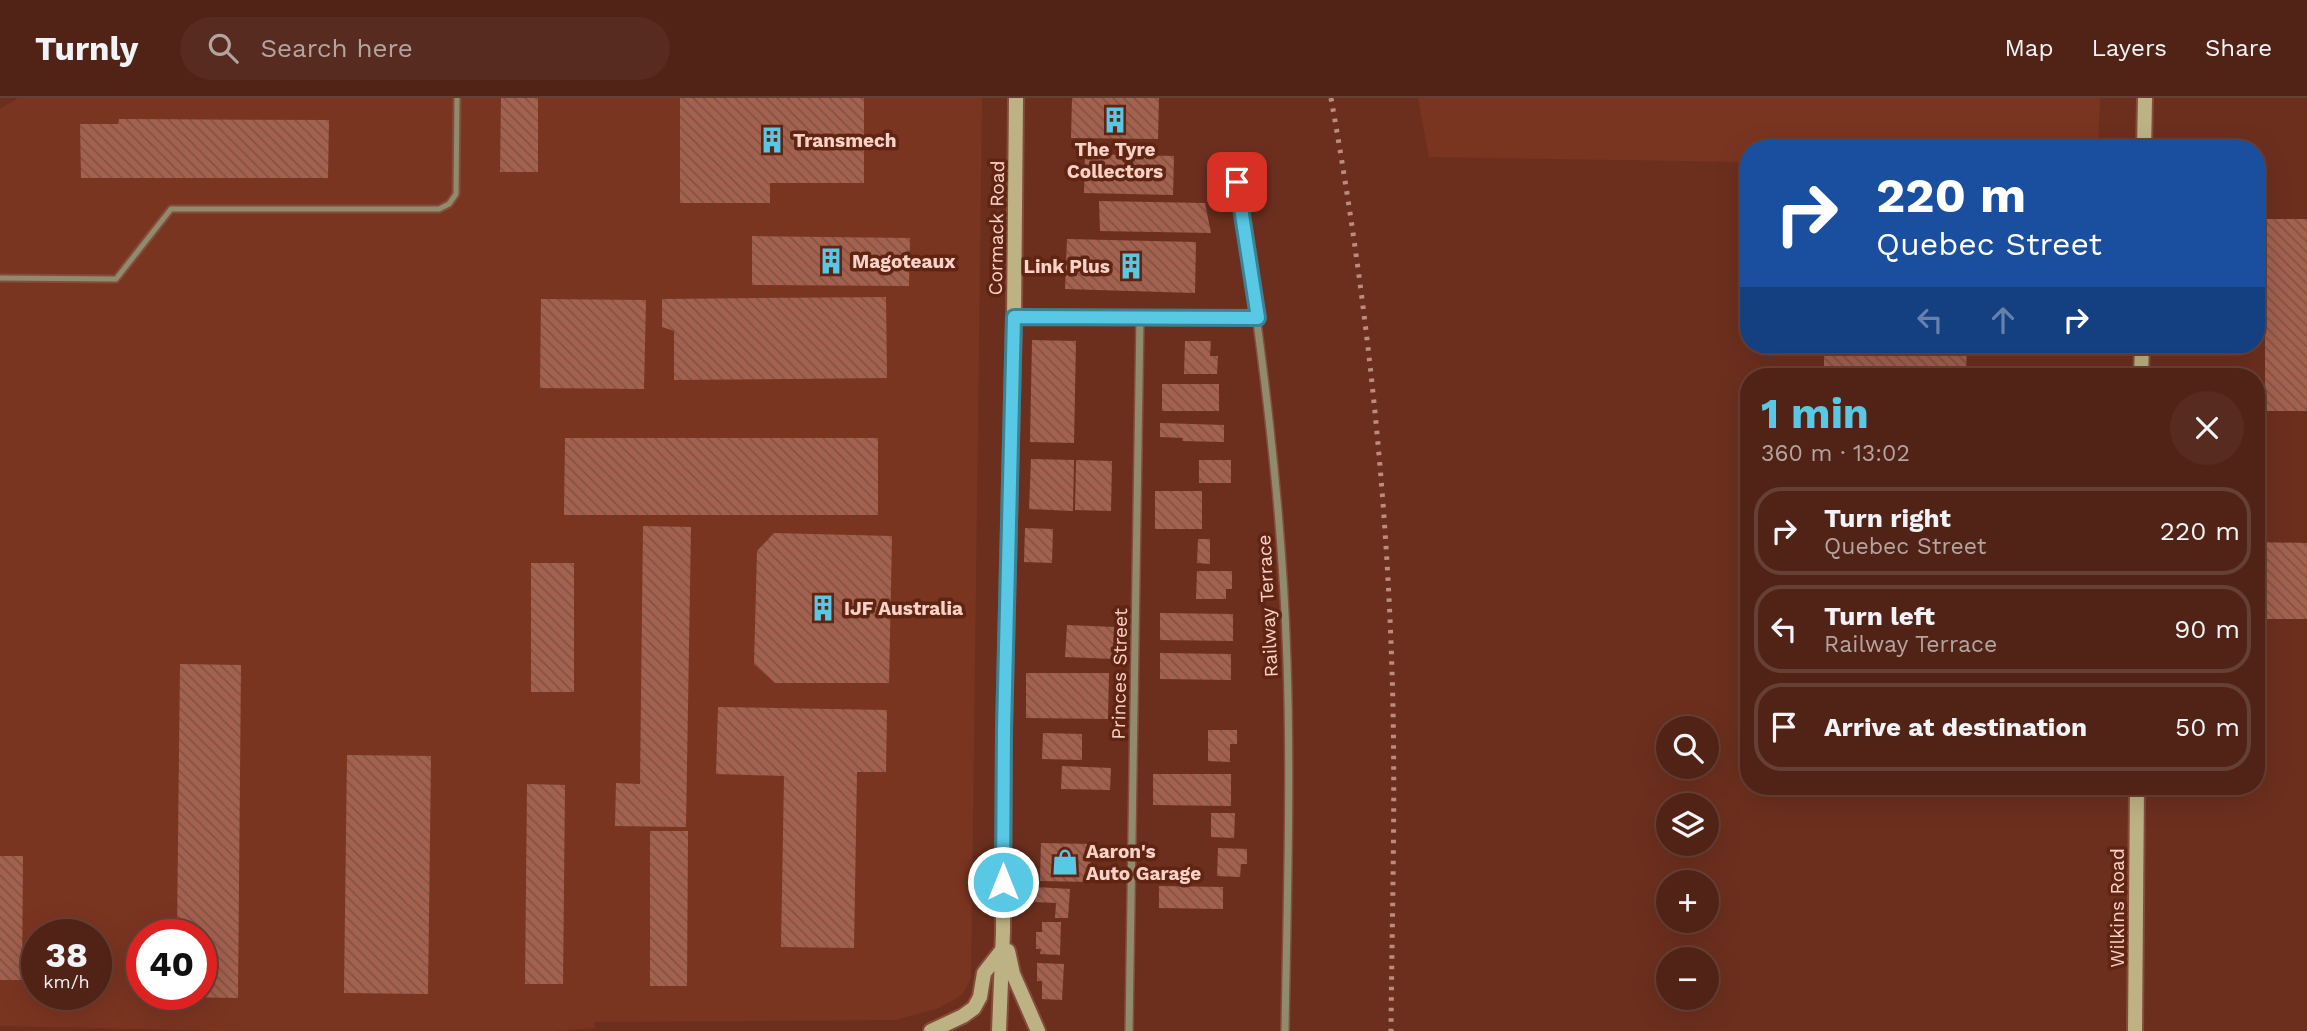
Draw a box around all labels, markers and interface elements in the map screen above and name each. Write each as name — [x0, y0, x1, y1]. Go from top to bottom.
search box — [180, 17, 670, 80]
text: Turnly — [35, 29, 138, 68]
icon: search — [204, 29, 242, 67]
text: Search here — [260, 33, 413, 63]
text: Map — [2005, 34, 2053, 62]
text: Layers — [2091, 34, 2167, 62]
text: Share — [2205, 34, 2272, 62]
building icon: The Tyre Collectors — [1100, 105, 1130, 135]
building icon: Transmech — [757, 125, 787, 155]
place label: Transmech — [793, 129, 897, 152]
place label: The Tyre Collectors — [1067, 138, 1163, 183]
pin — [1207, 152, 1267, 212]
street label: Cormack Road — [984, 160, 1009, 296]
icon: arrive — [1218, 163, 1256, 201]
text: 220 m — [1876, 166, 2026, 224]
icon: right — [1761, 168, 1852, 259]
text: Quebec Street — [1876, 225, 2102, 263]
building icon: Magoteaux — [816, 246, 846, 276]
place label: Magoteaux — [852, 250, 956, 273]
building icon: Link Plus — [1116, 251, 1146, 281]
place label: Link Plus — [1023, 255, 1110, 278]
icon: left — [1911, 301, 1949, 339]
icon: ahead — [1984, 301, 2022, 339]
icon: right — [2057, 301, 2095, 339]
text: 1 min — [1761, 389, 1869, 438]
button: close — [2170, 391, 2244, 465]
text: 360 m · 13:02 — [1761, 440, 1910, 467]
text: Turn right — [1824, 503, 1951, 533]
icon: right — [1765, 512, 1803, 550]
text: 220 m — [2160, 516, 2240, 546]
text: Quebec Street — [1824, 533, 1986, 560]
street label: Railway Terrace — [1252, 534, 1283, 678]
building icon: IJF Australia — [808, 593, 838, 623]
place label: IJF Australia — [844, 597, 963, 620]
text: Turn left — [1824, 601, 1935, 631]
street label: Princes Street — [1107, 608, 1132, 740]
icon: left — [1765, 610, 1803, 648]
text: 90 m — [2174, 614, 2240, 644]
text: Railway Terrace — [1824, 631, 1997, 658]
icon: arrive — [1765, 708, 1803, 746]
text: Arrive at destination — [1824, 712, 2087, 742]
text: 50 m — [2175, 712, 2240, 742]
map controls — [1656, 716, 1719, 1010]
button: search — [1656, 716, 1719, 779]
button: layers — [1656, 793, 1719, 856]
place label: Aaron's Auto Garage — [1086, 840, 1201, 885]
position arrow — [966, 845, 1040, 919]
shop icon: Aaron's Auto Garage — [1050, 847, 1080, 877]
street label: Wilkins Road — [2106, 848, 2129, 968]
button: + — [1656, 870, 1719, 933]
speed limit sign: 40 — [126, 919, 217, 1010]
text: 38 — [45, 934, 88, 976]
button: − — [1656, 947, 1719, 1010]
text: km/h — [43, 971, 90, 992]

